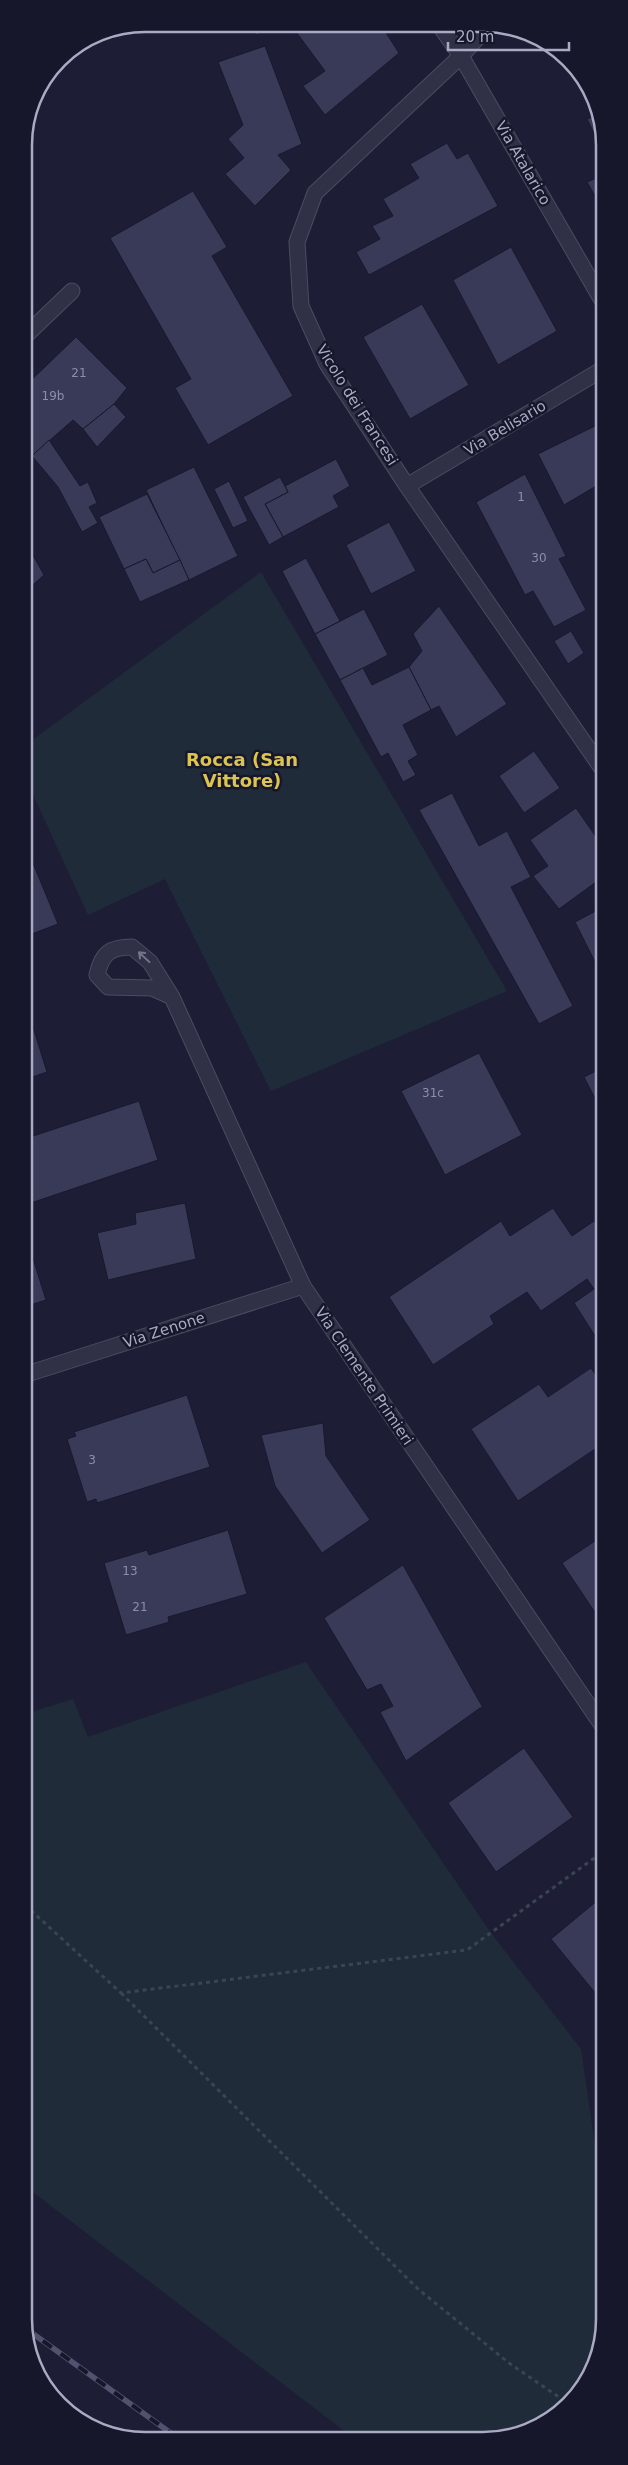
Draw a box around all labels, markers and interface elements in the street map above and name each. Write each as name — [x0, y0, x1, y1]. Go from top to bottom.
scale bar — [448, 20, 569, 52]
text: 20 m — [456, 28, 494, 46]
street label: Via Atalarico — [492, 118, 554, 208]
street label: Vicolo dei Francesi — [312, 341, 402, 469]
house number: 21 — [71, 366, 87, 380]
house number: 19b — [42, 389, 64, 403]
street label: Via Belisario — [461, 396, 549, 460]
house number: 1 — [517, 490, 525, 504]
house number: 30 — [531, 551, 547, 565]
district label: Rocca (San Vittore) — [186, 749, 298, 791]
one-way arrow — [137, 952, 150, 963]
house number: 31c — [422, 1086, 444, 1100]
street label: Via Clemente Primieri — [311, 1304, 417, 1448]
street label: Via Zenone — [121, 1308, 207, 1352]
house number: 3 — [88, 1453, 96, 1467]
house number: 13 — [122, 1564, 138, 1578]
house number: 21 — [132, 1600, 148, 1614]

